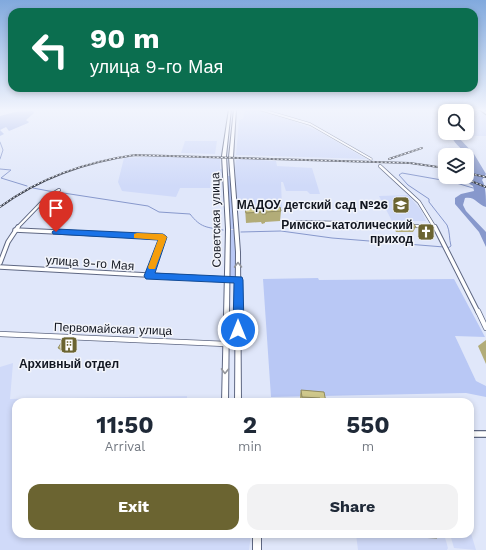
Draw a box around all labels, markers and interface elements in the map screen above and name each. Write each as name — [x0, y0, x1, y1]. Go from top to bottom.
text: 90 m — [90, 22, 160, 55]
icon: left — [24, 24, 76, 76]
text: улица 9-го Мая — [90, 56, 223, 77]
map controls — [438, 104, 474, 184]
button: search — [438, 104, 474, 140]
button: layers — [438, 148, 474, 184]
street label: Советская улица — [208, 172, 224, 268]
pin — [39, 191, 73, 232]
school or university icon: МАДОУ детский сад №26 — [391, 195, 411, 215]
icon: arrive — [45, 197, 67, 219]
place label: МАДОУ детский сад №26 — [237, 198, 388, 212]
place label: Римско-католический приход — [281, 218, 413, 246]
church icon: Римско-католический приход — [416, 222, 436, 242]
street label: улица 9-го Мая — [45, 253, 135, 273]
one-way arrow — [234, 262, 242, 268]
position arrow — [217, 309, 259, 351]
street label: Первомайская улица — [54, 320, 173, 338]
building icon: Архивный отдел — [59, 335, 79, 355]
place label: Архивный отдел — [19, 357, 119, 371]
one-way arrow — [221, 368, 229, 374]
text: 11:50 — [96, 411, 154, 439]
text: 2 — [243, 411, 257, 439]
text: 550 — [346, 411, 390, 439]
text: Arrival — [105, 439, 145, 454]
text: min — [238, 439, 262, 454]
text: m — [362, 439, 374, 454]
button: Exit — [28, 484, 239, 530]
button: Share — [247, 484, 458, 530]

